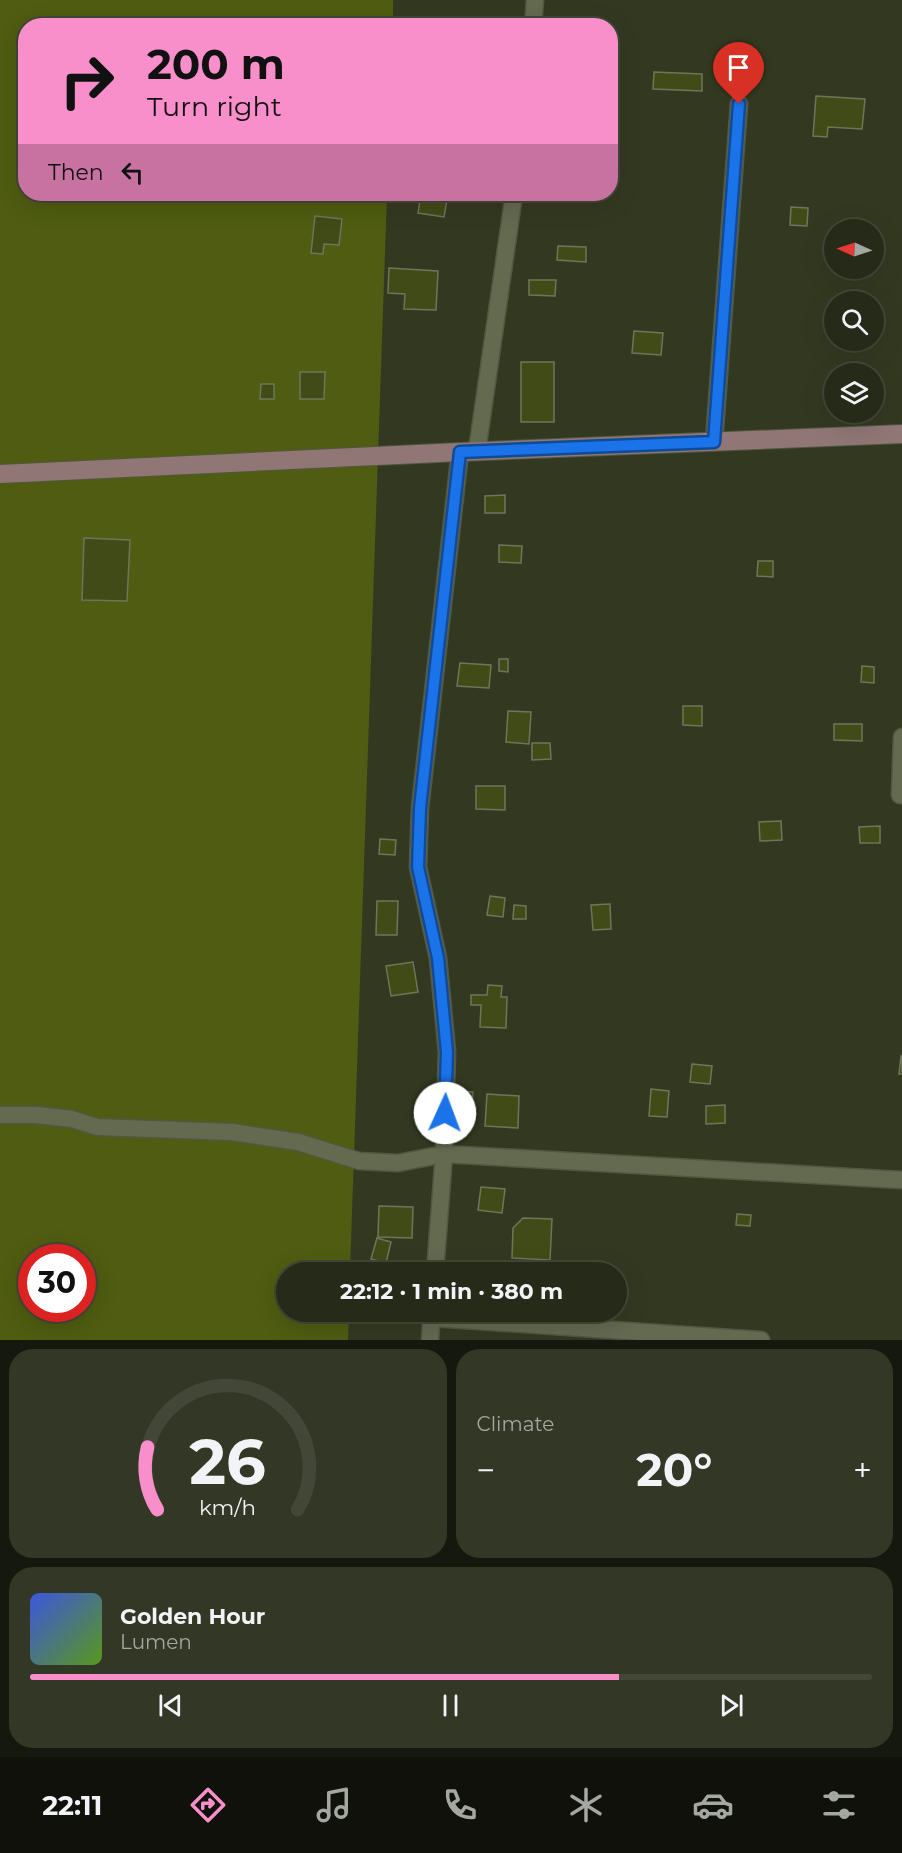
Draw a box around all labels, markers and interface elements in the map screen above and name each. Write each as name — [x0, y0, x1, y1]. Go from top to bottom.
text: 200 m — [147, 38, 285, 90]
icon: right — [48, 42, 126, 120]
pin — [713, 42, 764, 104]
icon: arrive — [722, 51, 755, 84]
text: Turn right — [147, 90, 282, 123]
icon: left — [116, 156, 149, 189]
text: Then — [48, 159, 104, 186]
north arrow — [824, 219, 884, 279]
map controls — [824, 219, 884, 423]
button: search — [824, 291, 884, 351]
button: layers — [824, 363, 884, 423]
position arrow — [413, 1081, 477, 1145]
speed limit sign: 30 — [18, 1244, 96, 1322]
text: 22:12 · 1 min · 380 m — [340, 1278, 563, 1305]
text: Climate — [477, 1412, 554, 1436]
text: 26 — [189, 1424, 266, 1500]
text: 20° — [636, 1442, 712, 1497]
text: − — [477, 1450, 495, 1490]
text: + — [853, 1450, 872, 1490]
text: km/h — [199, 1495, 256, 1521]
text: Golden Hour — [120, 1603, 265, 1630]
text: Lumen — [120, 1630, 192, 1654]
icon: previous — [154, 1689, 187, 1722]
icon: pause — [434, 1689, 467, 1722]
icon: next — [715, 1689, 748, 1722]
icon: directions — [187, 1784, 229, 1826]
icon: music — [313, 1784, 355, 1826]
icon: phone — [439, 1784, 481, 1826]
icon: climate — [565, 1784, 607, 1826]
icon: car — [692, 1784, 734, 1826]
icon: filters — [818, 1784, 860, 1826]
text: 22:11 — [42, 1789, 102, 1822]

